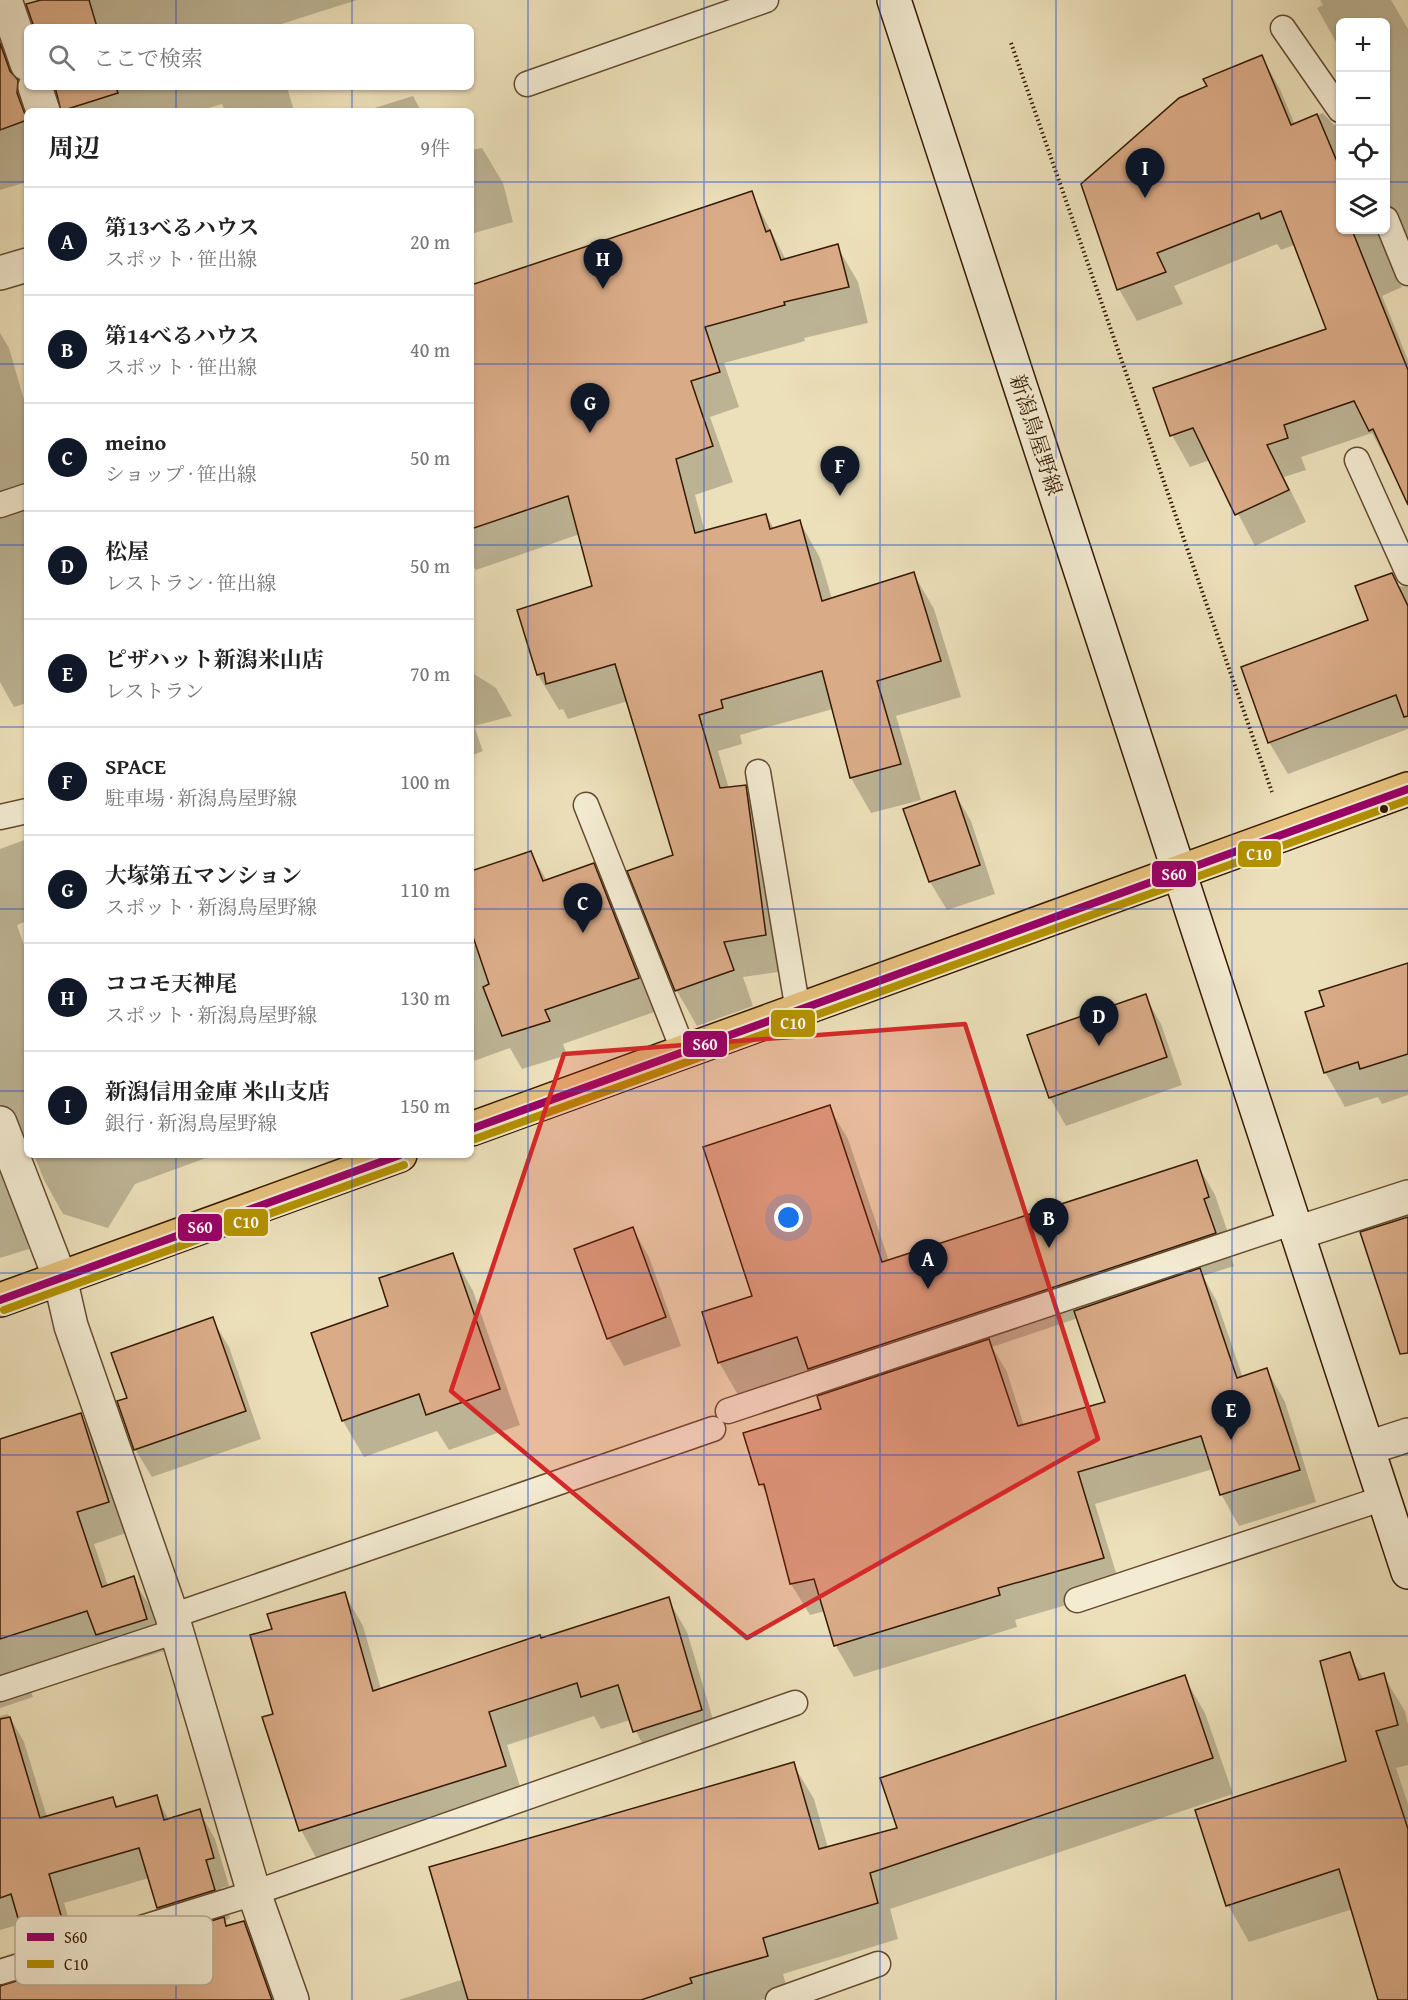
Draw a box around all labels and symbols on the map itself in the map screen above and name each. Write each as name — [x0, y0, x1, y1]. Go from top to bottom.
pin: I — [1126, 148, 1164, 198]
pin: H — [584, 240, 622, 289]
street label: 新潟鳥屋野線 — [1002, 370, 1071, 500]
pin: G — [570, 384, 610, 433]
pin: F — [820, 446, 860, 496]
unlabelled marker — [1378, 803, 1390, 815]
line badge: C10 — [1237, 840, 1282, 868]
text: C10 — [1246, 842, 1272, 866]
line badge: S60 — [1151, 860, 1197, 888]
text: S60 — [1162, 862, 1186, 886]
pin: C — [564, 884, 602, 933]
pin: D — [1080, 996, 1118, 1046]
line badge: C10 — [770, 1009, 816, 1038]
text: C10 — [780, 1011, 806, 1035]
line badge: S60 — [682, 1030, 728, 1058]
text: S60 — [693, 1032, 717, 1056]
pin: B — [1030, 1198, 1068, 1248]
your location — [774, 1203, 803, 1232]
line badge: C10 — [223, 1208, 269, 1237]
text: C10 — [233, 1210, 259, 1234]
line badge: S60 — [177, 1213, 223, 1242]
text: S60 — [188, 1215, 212, 1239]
pin: A — [908, 1240, 948, 1289]
pin: E — [1212, 1390, 1250, 1440]
legend — [15, 1916, 213, 1985]
text: S60 — [64, 1925, 88, 1949]
text: C10 — [64, 1952, 88, 1976]

